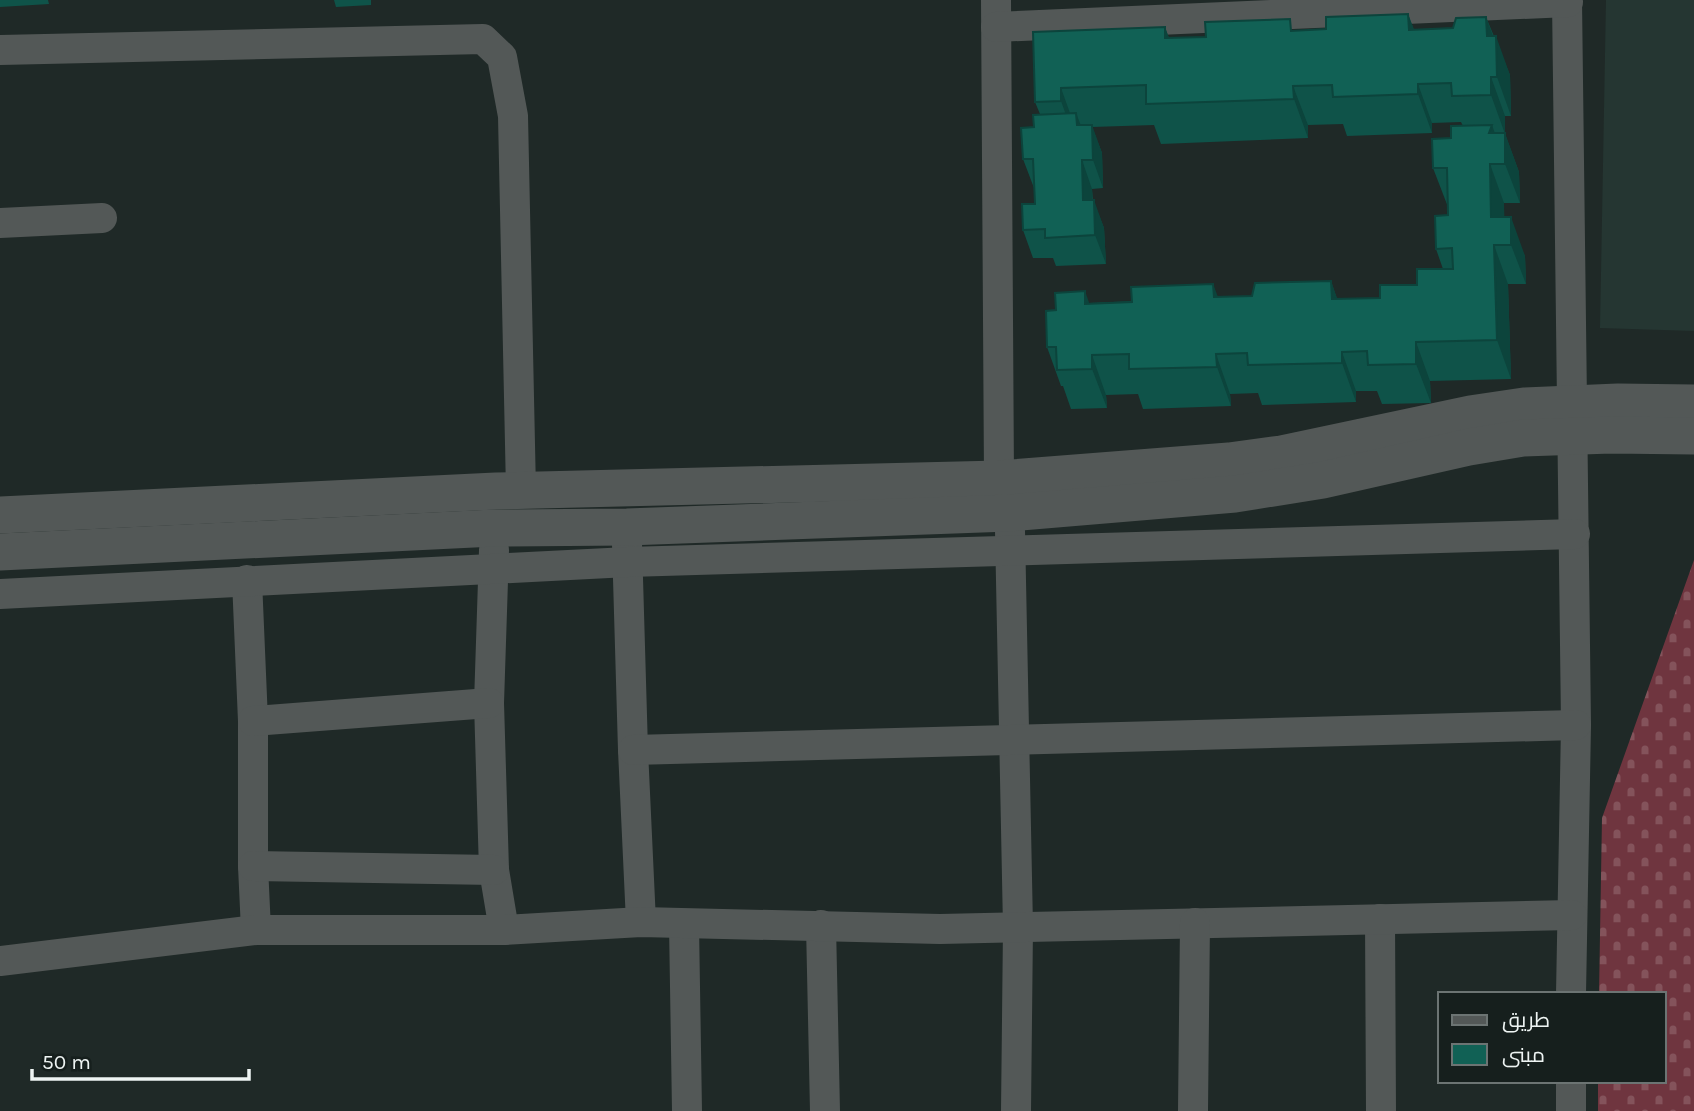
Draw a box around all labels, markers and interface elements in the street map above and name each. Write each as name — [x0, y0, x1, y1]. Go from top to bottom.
legend — [1438, 992, 1666, 1083]
text: طريق — [1502, 1008, 1550, 1033]
scale bar — [32, 1038, 248, 1082]
text: مبنى — [1502, 1043, 1545, 1068]
text: 50 m — [42, 1050, 91, 1074]

